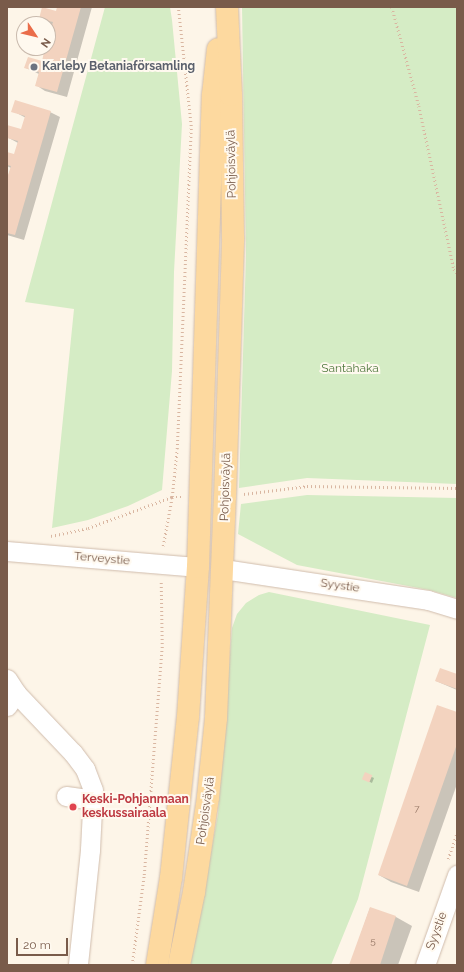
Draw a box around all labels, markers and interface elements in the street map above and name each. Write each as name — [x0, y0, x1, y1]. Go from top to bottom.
north arrow — [16, 16, 56, 56]
text: N — [38, 35, 53, 50]
place label: Karleby Betaniaförsamling — [42, 60, 195, 74]
marker: Karleby Betaniaförsamling — [29, 62, 39, 72]
street label: Pohjoisväylä — [224, 130, 240, 198]
park label: Santahaka — [321, 362, 379, 376]
street label: Pohjoisväylä — [218, 453, 234, 521]
street label: Terveystie — [73, 549, 131, 569]
street label: Syystie — [319, 576, 361, 596]
street label: Pohjoisväylä — [194, 776, 218, 846]
place label: Keski-Pohjanmaan keskussairaala — [82, 793, 189, 821]
marker: Keski-Pohjanmaan keskussairaala — [67, 801, 79, 813]
house number: 7 — [414, 803, 420, 815]
street label: Syystie — [423, 910, 451, 952]
scale bar — [18, 930, 70, 956]
house number: 5 — [370, 935, 376, 947]
text: 20 m — [23, 938, 51, 952]

